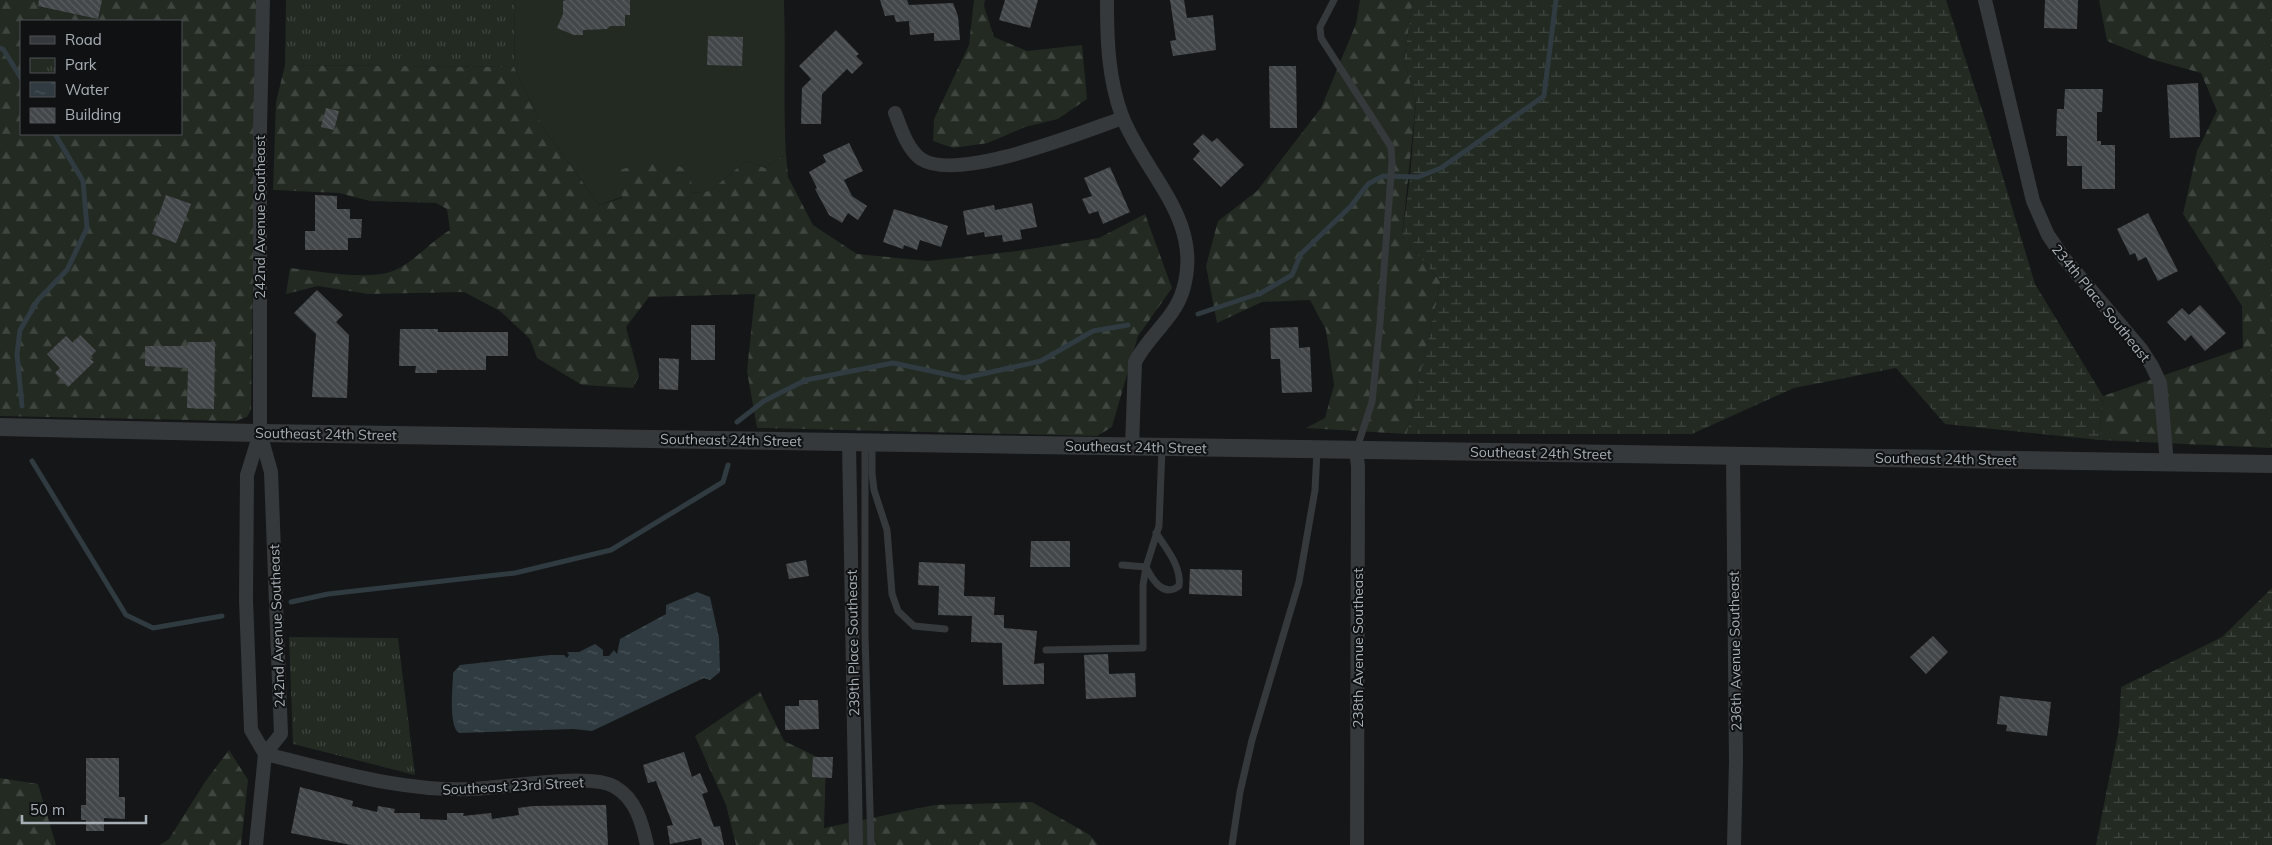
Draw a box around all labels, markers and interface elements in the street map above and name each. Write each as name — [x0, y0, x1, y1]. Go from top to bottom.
legend — [20, 20, 182, 135]
text: Road — [65, 30, 102, 49]
text: Park — [65, 55, 97, 74]
text: Water — [65, 80, 109, 99]
text: Building — [65, 105, 121, 124]
street label: 242nd Avenue Southeast — [251, 135, 269, 299]
street label: 234th Place Southeast — [2048, 240, 2154, 366]
street label: Southeast 24th Street — [255, 424, 397, 444]
street label: Southeast 24th Street — [660, 430, 802, 450]
street label: Southeast 24th Street — [1065, 437, 1207, 457]
street label: Southeast 24th Street — [1470, 443, 1612, 463]
street label: Southeast 24th Street — [1875, 449, 2017, 469]
street label: 242nd Avenue Southeast — [265, 544, 289, 708]
street label: 238th Avenue Southeast — [1349, 568, 1367, 728]
street label: 239th Place Southeast — [843, 569, 863, 716]
street label: 236th Avenue Southeast — [1725, 571, 1745, 731]
street label: Southeast 23rd Street — [442, 773, 584, 799]
scale bar — [22, 792, 146, 824]
text: 50 m — [30, 800, 65, 819]

